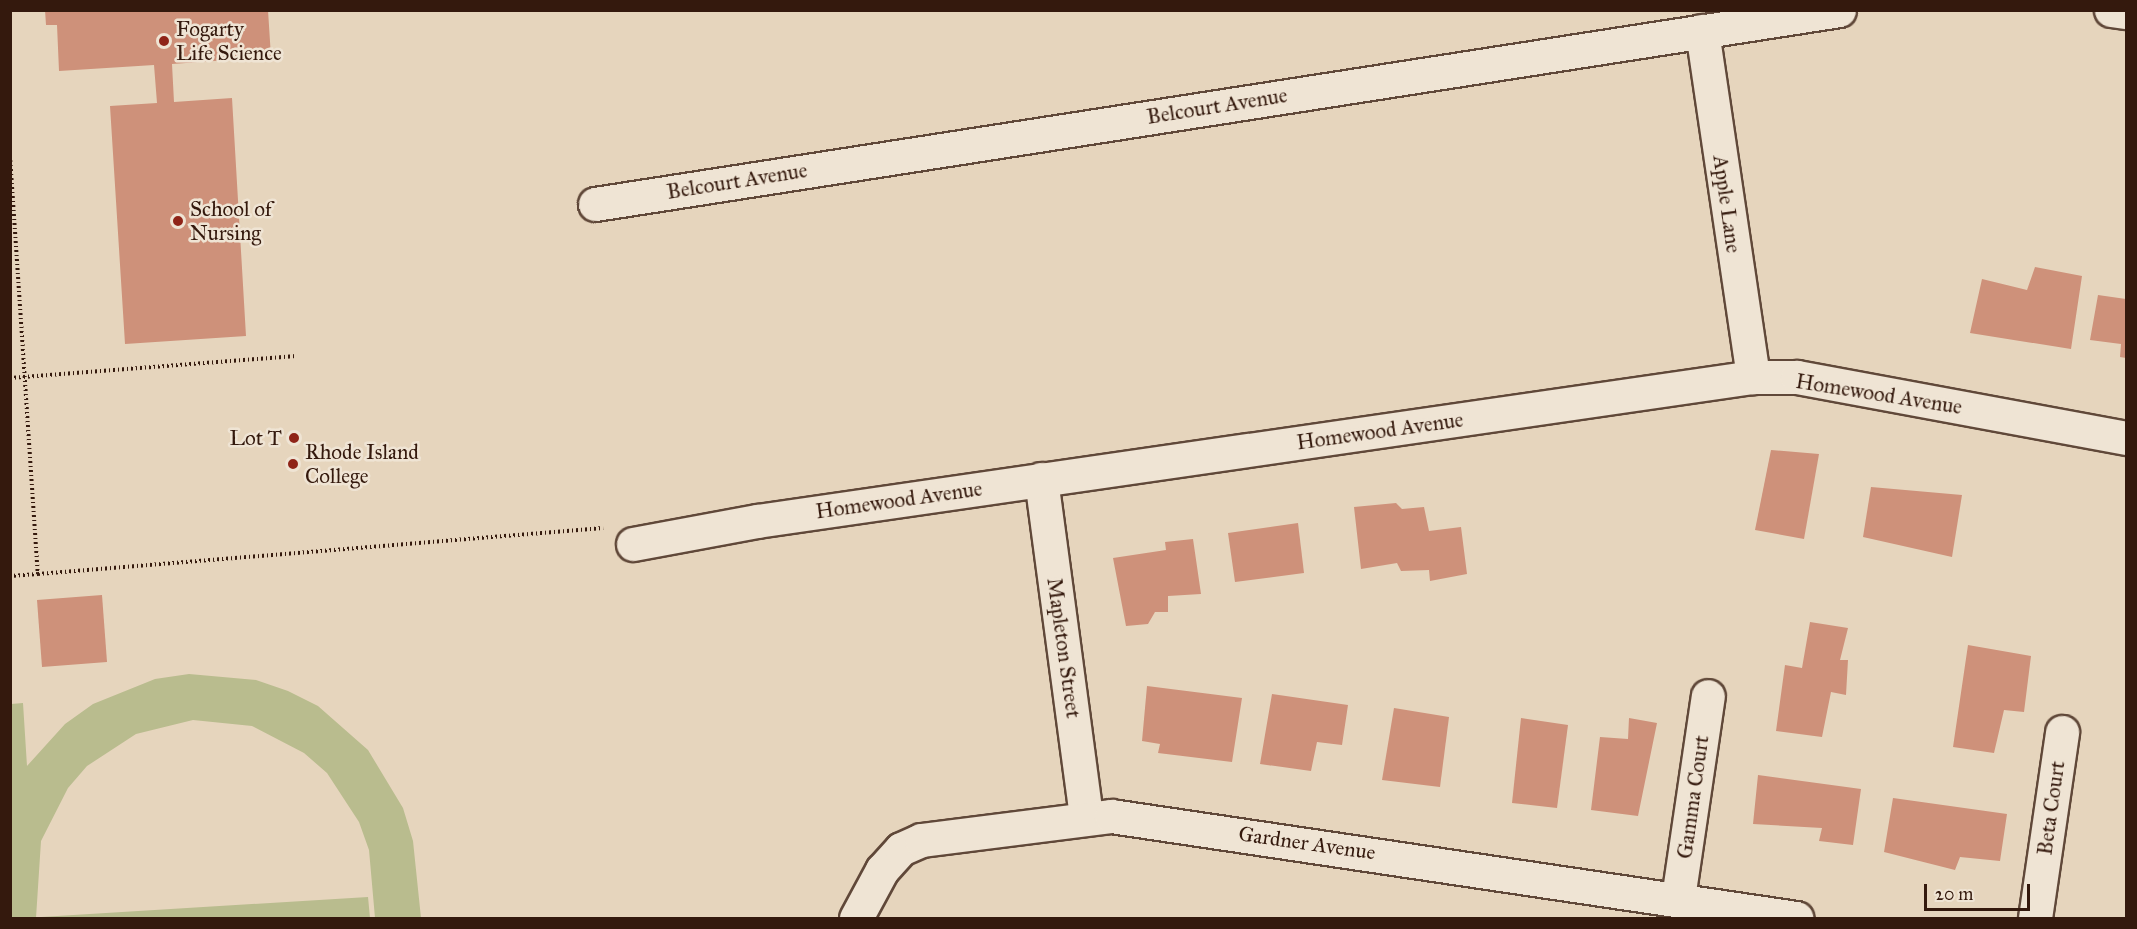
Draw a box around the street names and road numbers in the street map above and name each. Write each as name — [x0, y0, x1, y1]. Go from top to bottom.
street label: Belcourt Avenue — [1145, 82, 1289, 130]
street label: Apple Lane — [1708, 154, 1746, 254]
street label: Belcourt Avenue — [665, 157, 809, 205]
street label: Homewood Avenue — [1794, 368, 1964, 420]
street label: Homewood Avenue — [1295, 407, 1465, 455]
street label: Homewood Avenue — [814, 476, 984, 524]
street label: Mapleton Street — [1042, 576, 1086, 720]
street label: Gamma Court — [1672, 734, 1714, 860]
street label: Beta Court — [2032, 759, 2070, 857]
street label: Gardner Avenue — [1237, 821, 1377, 865]

